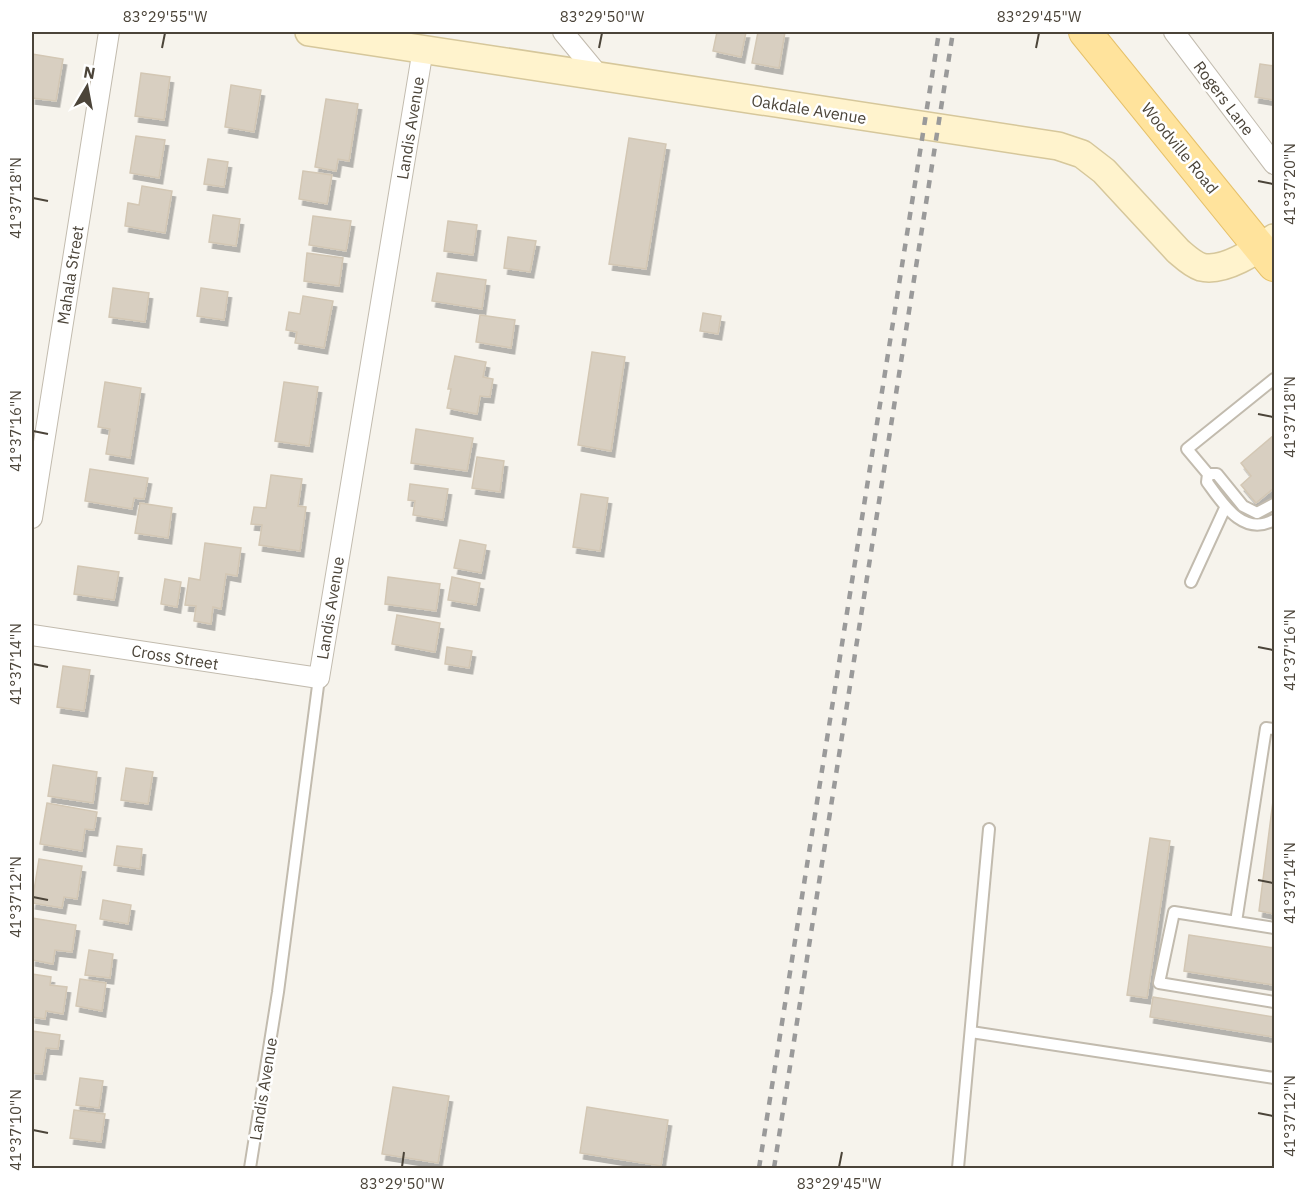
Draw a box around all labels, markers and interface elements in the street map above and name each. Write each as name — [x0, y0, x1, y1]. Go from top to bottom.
text: 83°29'55"W — [123, 7, 208, 26]
text: 83°29'50"W — [560, 7, 645, 26]
text: 83°29'45"W — [997, 7, 1082, 26]
north arrow — [57, 57, 117, 117]
street label: Rogers Lane — [1190, 57, 1259, 139]
text: N — [82, 61, 97, 83]
street label: Landis Avenue — [392, 75, 428, 181]
street label: Oakdale Avenue — [750, 90, 868, 128]
street label: Woodville Road — [1137, 99, 1223, 197]
text: 41°37'20"N — [1280, 143, 1299, 225]
text: 41°37'18"N — [6, 157, 25, 239]
street label: Mahala Street — [52, 224, 88, 326]
text: 41°37'18"N — [1280, 376, 1299, 458]
text: 41°37'16"N — [6, 390, 25, 472]
street label: Landis Avenue — [312, 555, 348, 661]
text: 41°37'16"N — [1280, 609, 1299, 691]
text: 41°37'14"N — [6, 623, 25, 705]
street label: Cross Street — [130, 640, 220, 674]
text: 41°37'14"N — [1280, 842, 1299, 924]
text: 41°37'12"N — [6, 856, 25, 938]
street label: Landis Avenue — [245, 1036, 281, 1142]
text: 41°37'12"N — [1280, 1075, 1299, 1157]
text: 41°37'10"N — [6, 1089, 25, 1171]
text: 83°29'50"W — [360, 1174, 445, 1193]
text: 83°29'45"W — [797, 1174, 882, 1193]

